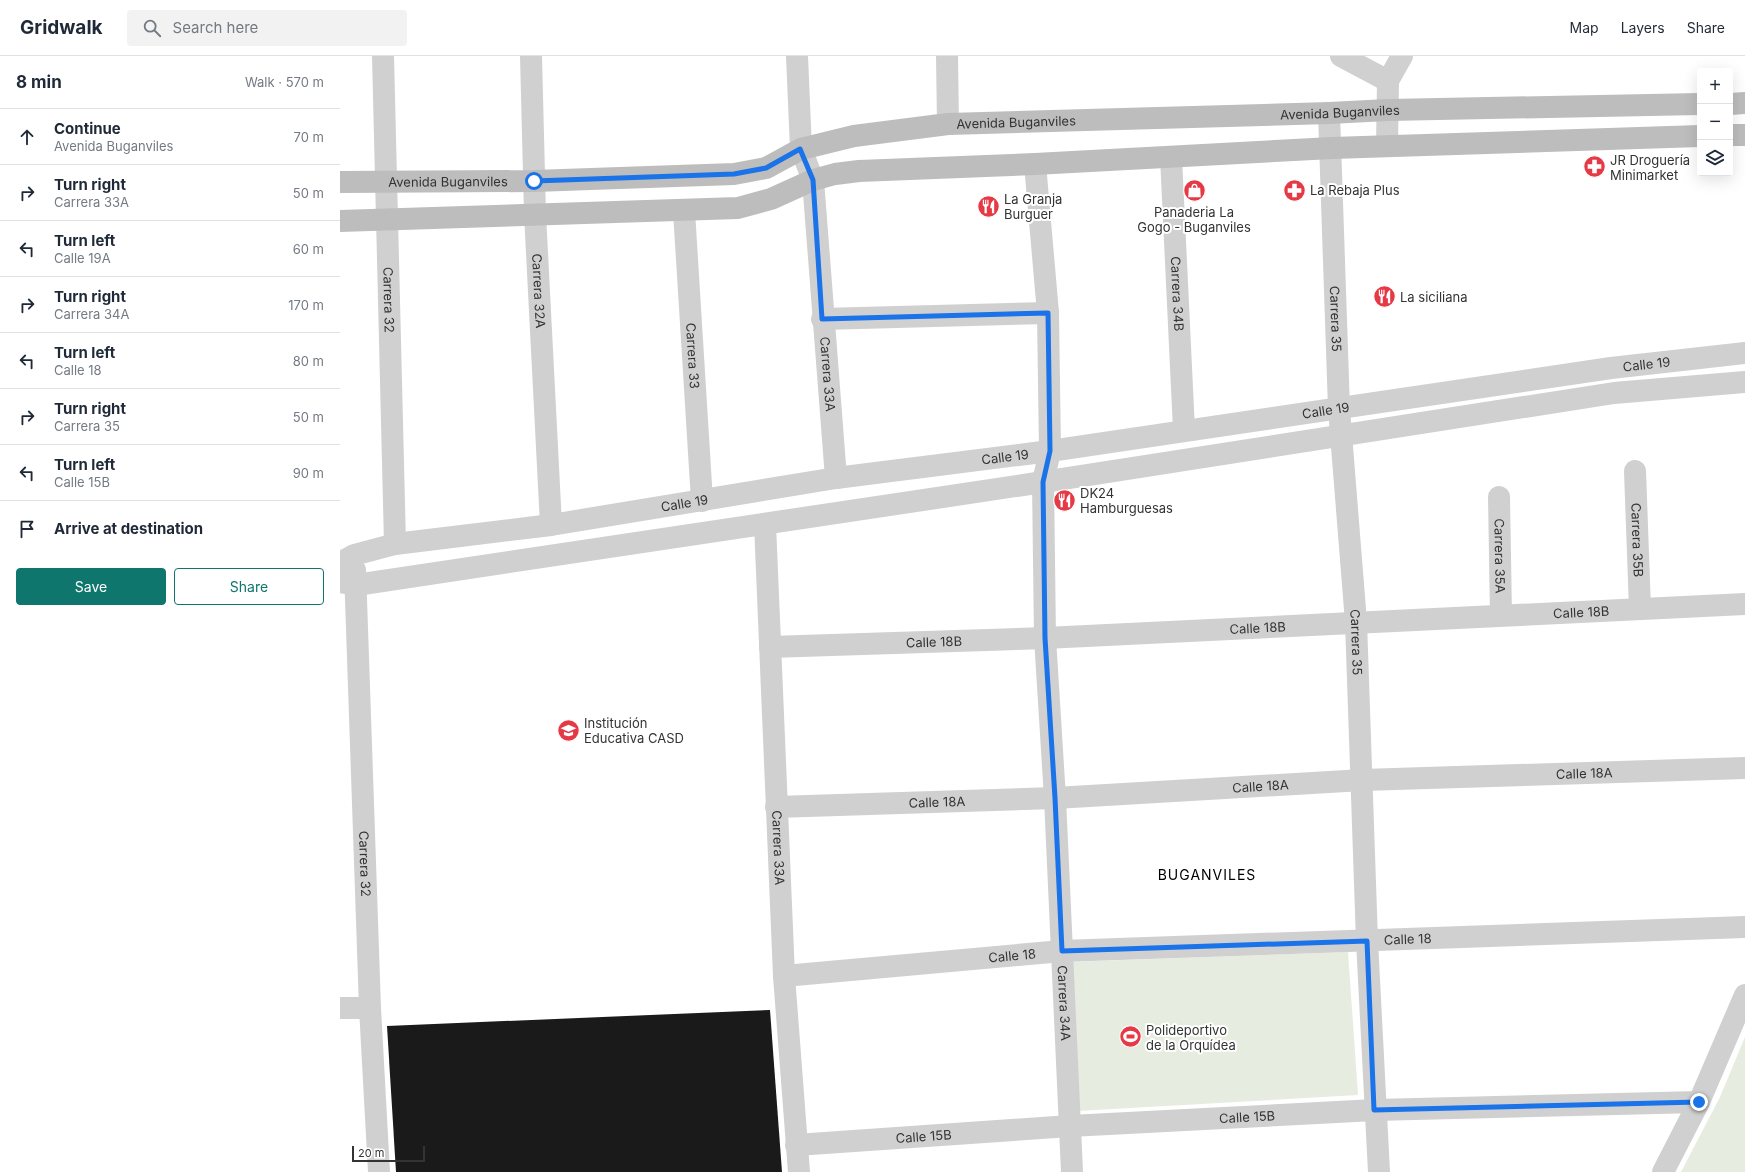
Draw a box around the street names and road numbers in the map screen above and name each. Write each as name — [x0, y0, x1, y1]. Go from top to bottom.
street label: Avenida Buganviles — [1280, 102, 1400, 122]
street label: Avenida Buganviles — [956, 112, 1076, 132]
street label: Avenida Buganviles — [388, 173, 508, 190]
street label: Carrera 32A — [529, 253, 549, 329]
street label: Carrera 34B — [1168, 256, 1187, 332]
street label: Carrera 32 — [380, 267, 398, 333]
street label: Carrera 35 — [1327, 286, 1345, 352]
street label: Carrera 33 — [683, 322, 703, 389]
street label: Carrera 33A — [817, 336, 839, 412]
street label: Calle 19 — [1622, 353, 1671, 375]
street label: Calle 19 — [1301, 399, 1351, 422]
street label: Calle 19 — [980, 446, 1030, 468]
street label: Calle 19 — [660, 491, 709, 515]
street label: Carrera 35B — [1628, 502, 1647, 577]
street label: Carrera 35A — [1491, 518, 1509, 594]
street label: Calle 18B — [1553, 603, 1610, 621]
street label: Carrera 35 — [1347, 609, 1366, 675]
street label: Calle 18B — [1229, 618, 1286, 637]
street label: Calle 18B — [906, 633, 962, 651]
street label: Calle 18A — [1556, 764, 1613, 782]
street label: Calle 18A — [1232, 776, 1289, 796]
street label: Calle 18A — [908, 793, 966, 811]
street label: Carrera 33A — [769, 810, 788, 886]
street label: Carrera 32 — [356, 831, 374, 897]
street label: Calle 18 — [1384, 930, 1432, 948]
street label: Calle 18 — [988, 945, 1037, 966]
street label: Carrera 34A — [1055, 965, 1074, 1041]
street label: Calle 15B — [1219, 1107, 1276, 1126]
street label: Calle 15B — [895, 1126, 952, 1146]

